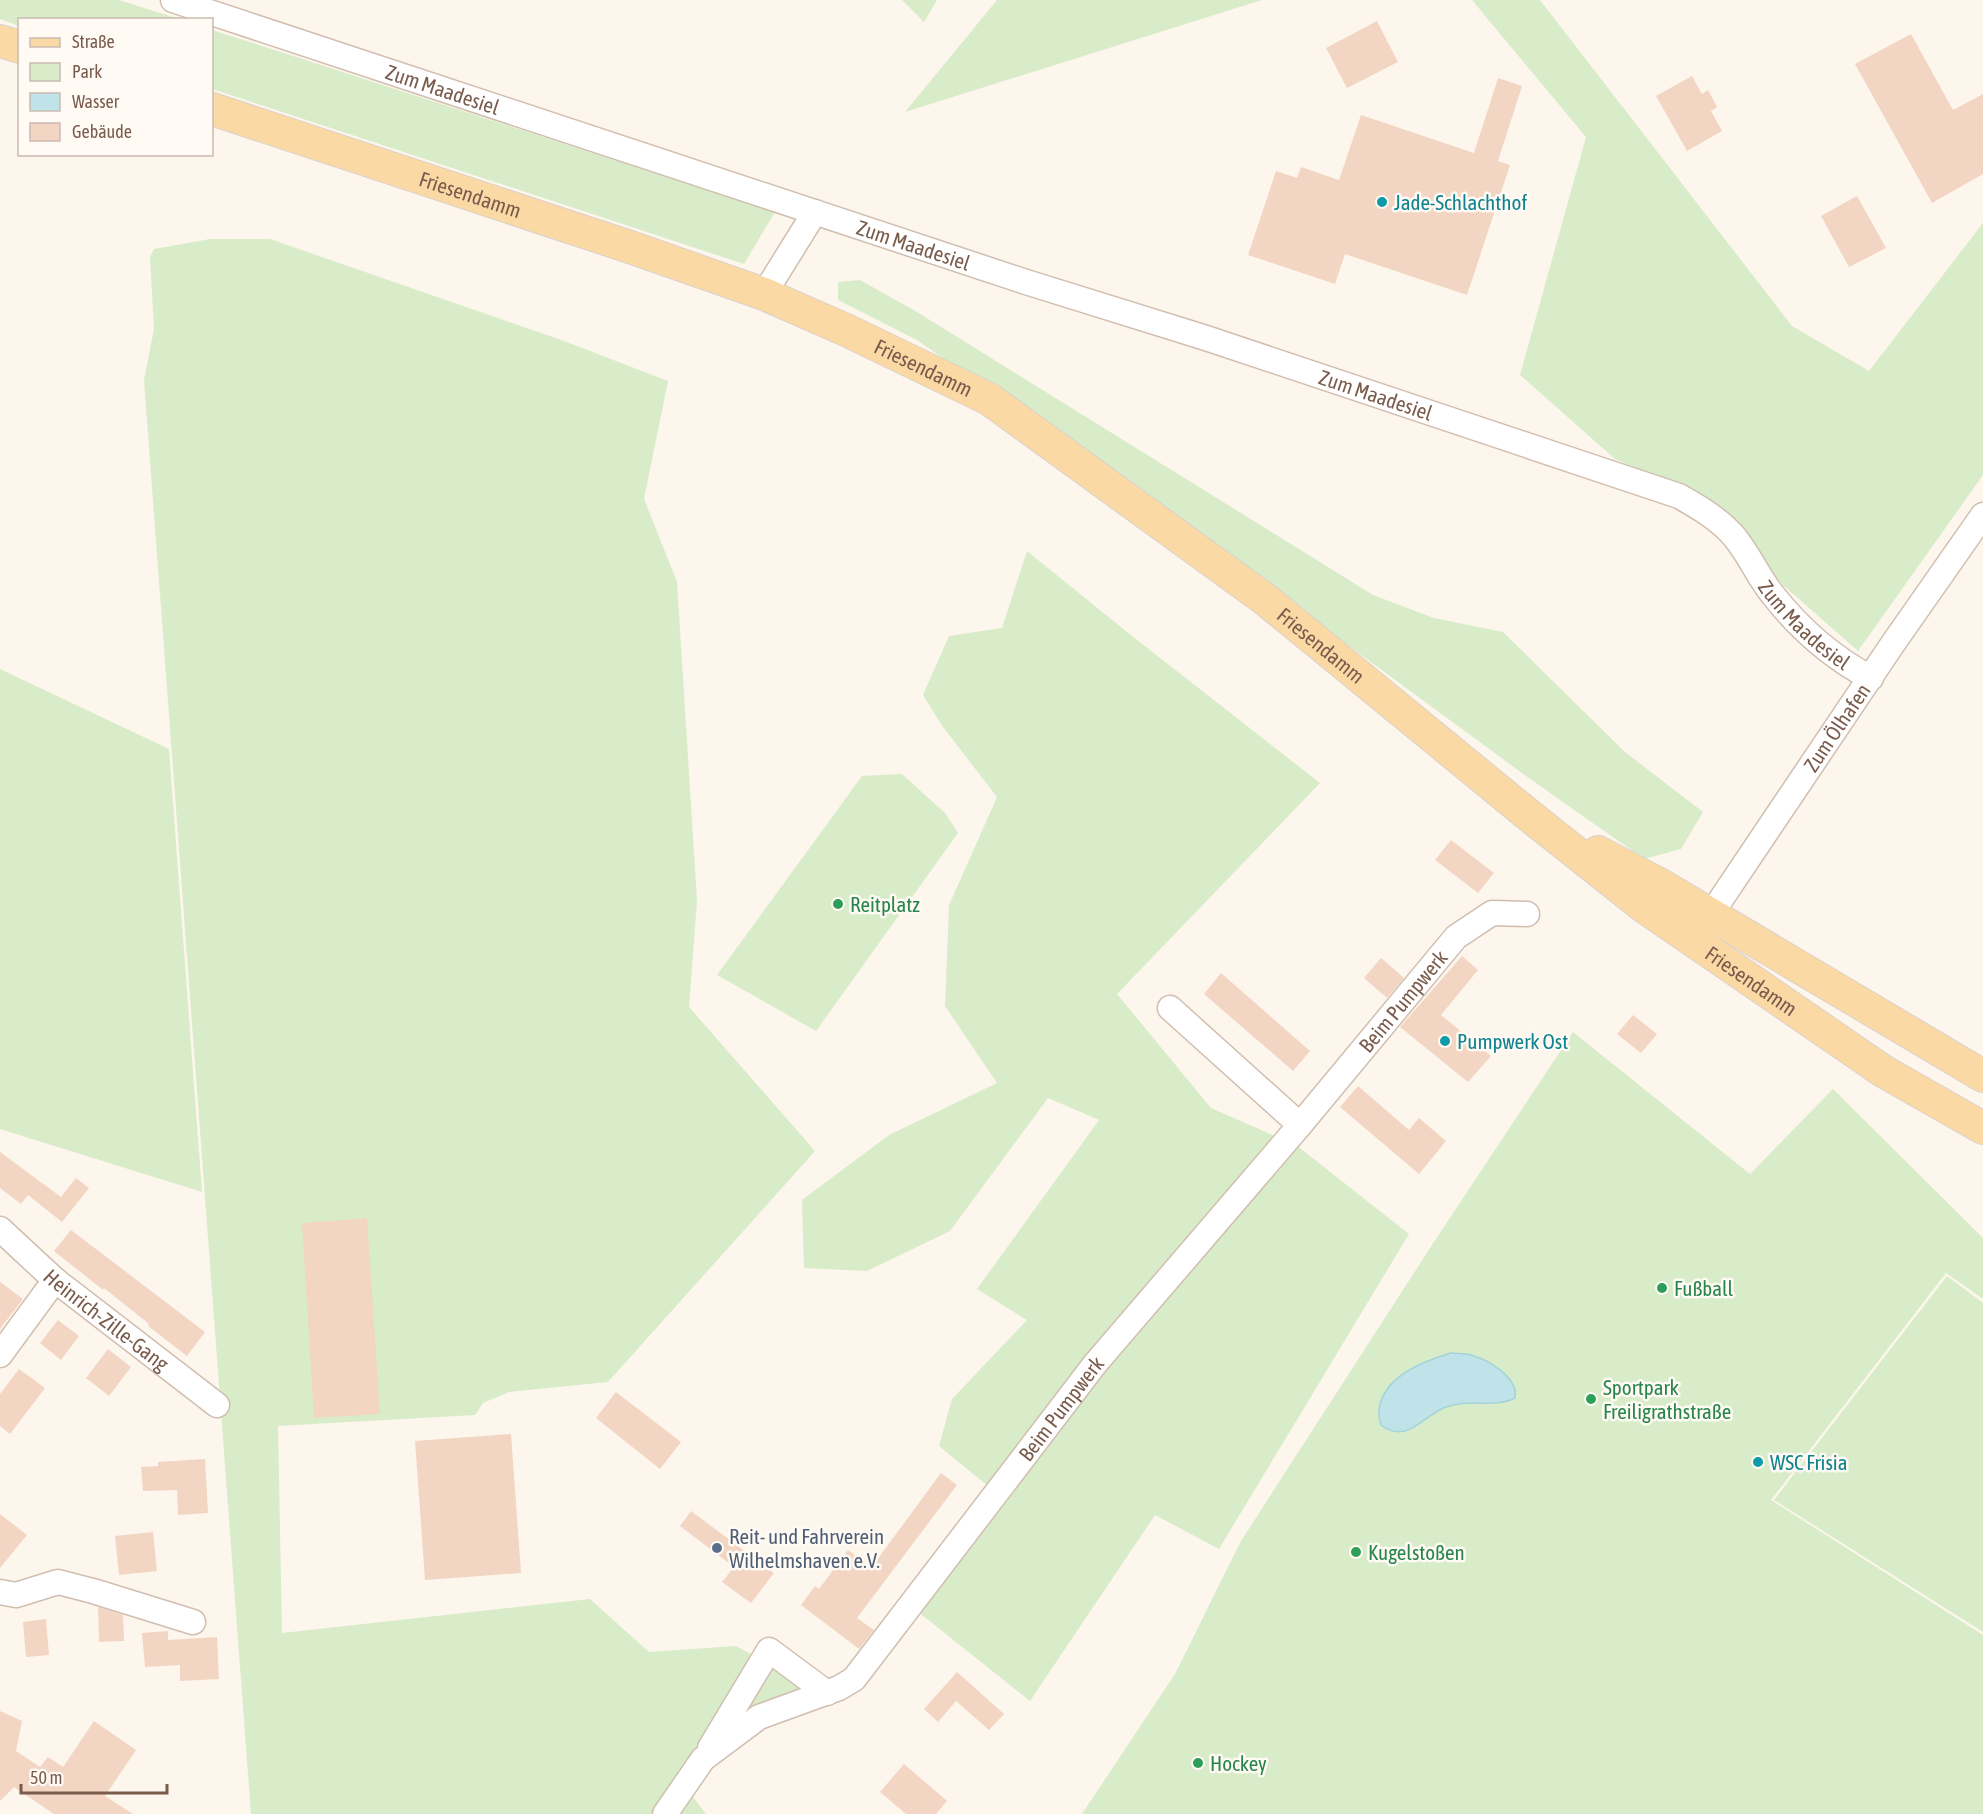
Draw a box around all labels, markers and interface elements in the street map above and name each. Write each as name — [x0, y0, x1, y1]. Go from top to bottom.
legend — [18, 18, 213, 156]
text: Straße — [72, 31, 115, 52]
street label: Zum Maadesiel — [383, 59, 503, 119]
text: Park — [72, 61, 102, 82]
text: Wasser — [72, 91, 120, 112]
text: Gebäude — [72, 121, 132, 142]
street label: Friesendamm — [416, 166, 524, 222]
place label: Jade-Schlachthof — [1394, 190, 1527, 214]
marker: Jade-Schlachthof — [1375, 195, 1389, 209]
street label: Zum Maadesiel — [854, 215, 974, 275]
street label: Friesendamm — [871, 334, 977, 401]
street label: Zum Maadesiel — [1316, 365, 1436, 425]
street label: Zum Maadesiel — [1754, 576, 1855, 675]
street label: Friesendamm — [1273, 602, 1370, 688]
street label: Zum Ölhafen — [1798, 679, 1875, 776]
place label: Reitplatz — [850, 892, 920, 916]
marker: Reitplatz — [831, 897, 845, 911]
street label: Friesendamm — [1701, 941, 1802, 1020]
street label: Beim Pumpwerk — [1354, 945, 1452, 1057]
place label: Pumpwerk Ost — [1457, 1029, 1568, 1053]
marker: Pumpwerk Ost — [1438, 1034, 1452, 1048]
street label: Heinrich-Zille-Gang — [39, 1264, 174, 1375]
place label: Fußball — [1674, 1276, 1734, 1300]
marker: Fußball — [1655, 1281, 1669, 1295]
street label: Beim Pumpwerk — [1013, 1351, 1108, 1465]
place label: Sportpark Freiligrathstraße — [1603, 1375, 1731, 1423]
marker: Sportpark Freiligrathstraße — [1584, 1392, 1598, 1406]
place label: WSC Frisia — [1770, 1450, 1847, 1474]
marker: WSC Frisia — [1751, 1455, 1765, 1469]
place label: Reit- und Fahrverein Wilhelmshaven e.V. — [729, 1524, 884, 1572]
place label: Kugelstoßen — [1368, 1540, 1465, 1564]
marker: Reit- und Fahrverein Wilhelmshaven e.V. — [710, 1541, 724, 1555]
marker: Kugelstoßen — [1349, 1545, 1363, 1559]
place label: Hockey — [1210, 1751, 1267, 1775]
marker: Hockey — [1191, 1756, 1205, 1770]
scale bar — [21, 1757, 166, 1795]
text: 50 m — [30, 1767, 62, 1788]

